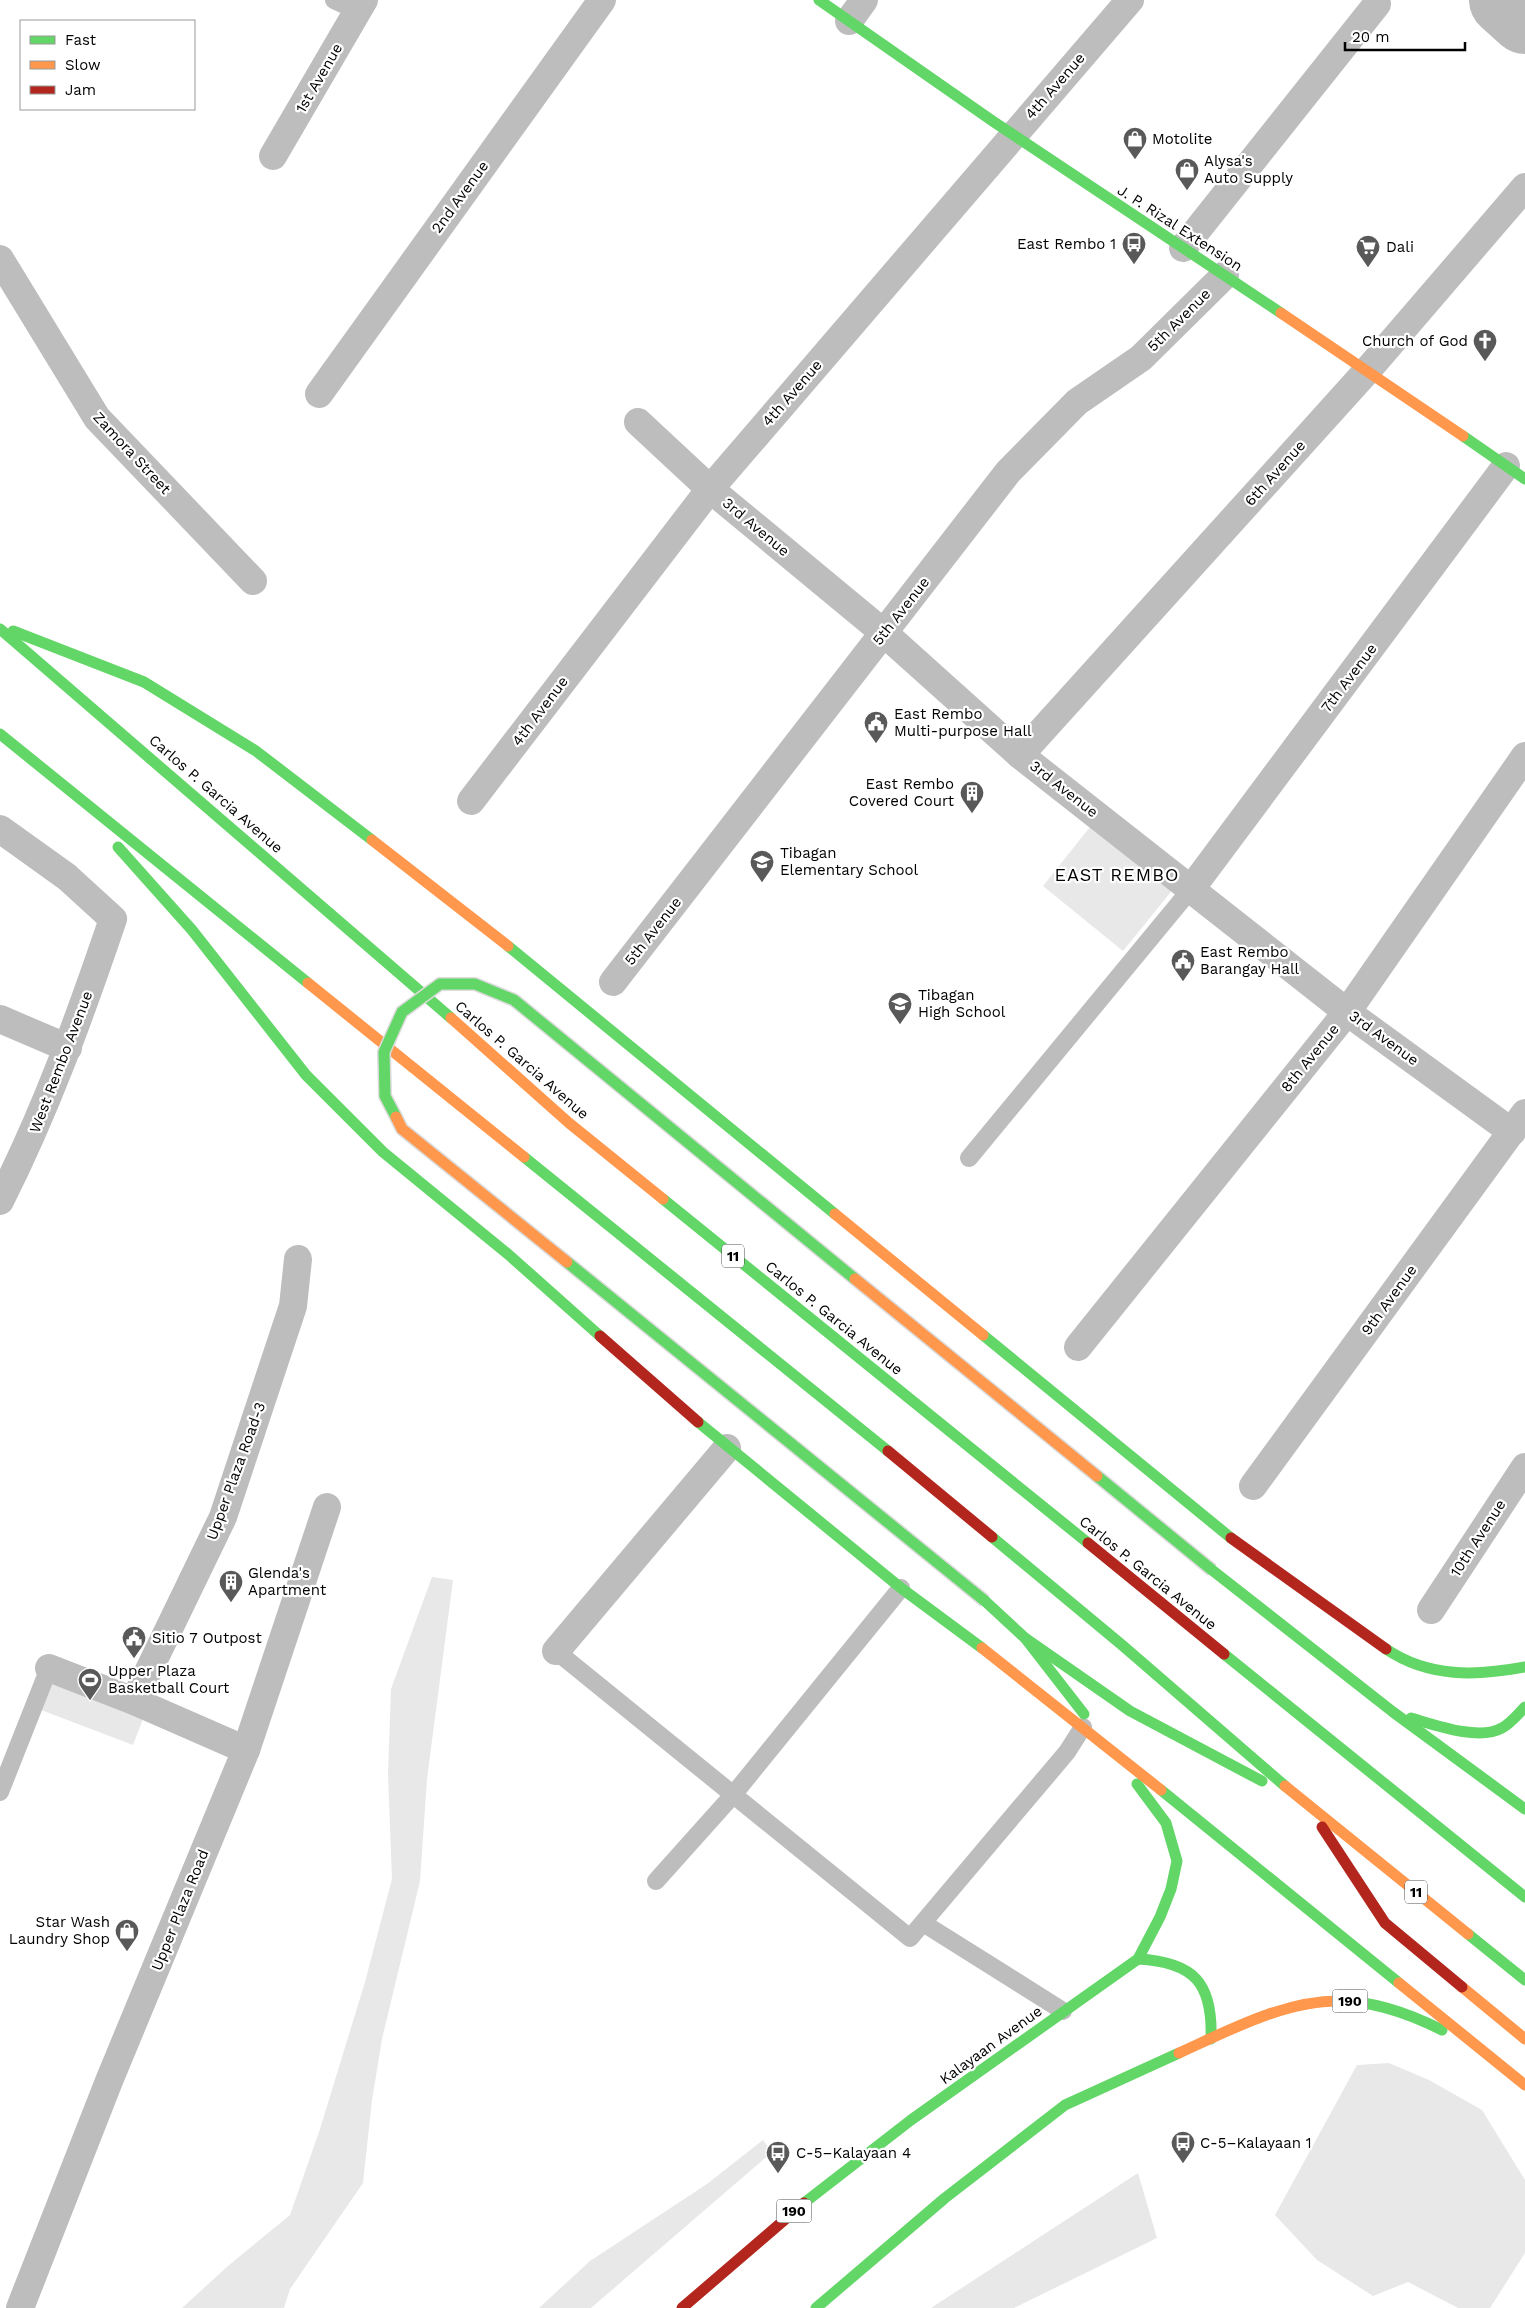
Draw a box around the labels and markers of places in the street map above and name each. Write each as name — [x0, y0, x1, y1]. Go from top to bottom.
shop icon: Motolite — [1122, 126, 1148, 160]
place label: Motolite — [1152, 130, 1212, 148]
place label: Alysa's Auto Supply — [1204, 152, 1293, 187]
shop icon: Alysa's Auto Supply — [1174, 157, 1200, 191]
bus stop icon: East Rembo 1 — [1121, 231, 1147, 265]
supermarket icon: Dali — [1355, 234, 1381, 268]
place label: East Rembo 1 — [1017, 235, 1116, 253]
place label: Dali — [1386, 238, 1414, 256]
church icon: Church of God — [1472, 328, 1498, 362]
place label: Church of God — [1362, 332, 1468, 350]
place label: East Rembo Multi-purpose Hall — [894, 705, 1032, 740]
public building icon: East Rembo Multi-purpose Hall — [863, 710, 889, 744]
place label: East Rembo Covered Court — [849, 775, 955, 810]
building icon: East Rembo Covered Court — [959, 780, 985, 814]
place label: Tibagan Elementary School — [780, 844, 919, 879]
school or university icon: Tibagan Elementary School — [749, 849, 775, 883]
place label: East Rembo Barangay Hall — [1200, 943, 1299, 978]
public building icon: East Rembo Barangay Hall — [1170, 948, 1196, 982]
place label: Tibagan High School — [918, 986, 1006, 1021]
school or university icon: Tibagan High School — [887, 991, 913, 1025]
place label: Glenda's Apartment — [248, 1564, 327, 1599]
building icon: Glenda's Apartment — [218, 1569, 244, 1603]
public building icon: Sitio 7 Outpost — [121, 1625, 147, 1659]
place label: Sitio 7 Outpost — [152, 1629, 262, 1647]
place label: Upper Plaza Basketball Court — [108, 1662, 230, 1697]
sports icon: Upper Plaza Basketball Court — [77, 1667, 103, 1701]
place label: Star Wash Laundry Shop — [9, 1913, 110, 1948]
shop icon: Star Wash Laundry Shop — [114, 1918, 140, 1952]
bus stop icon: C-5–Kalayaan 1 — [1170, 2130, 1196, 2164]
place label: C-5–Kalayaan 1 — [1200, 2134, 1312, 2152]
bus stop icon: C-5–Kalayaan 4 — [765, 2140, 791, 2174]
place label: C-5–Kalayaan 4 — [796, 2144, 911, 2162]

